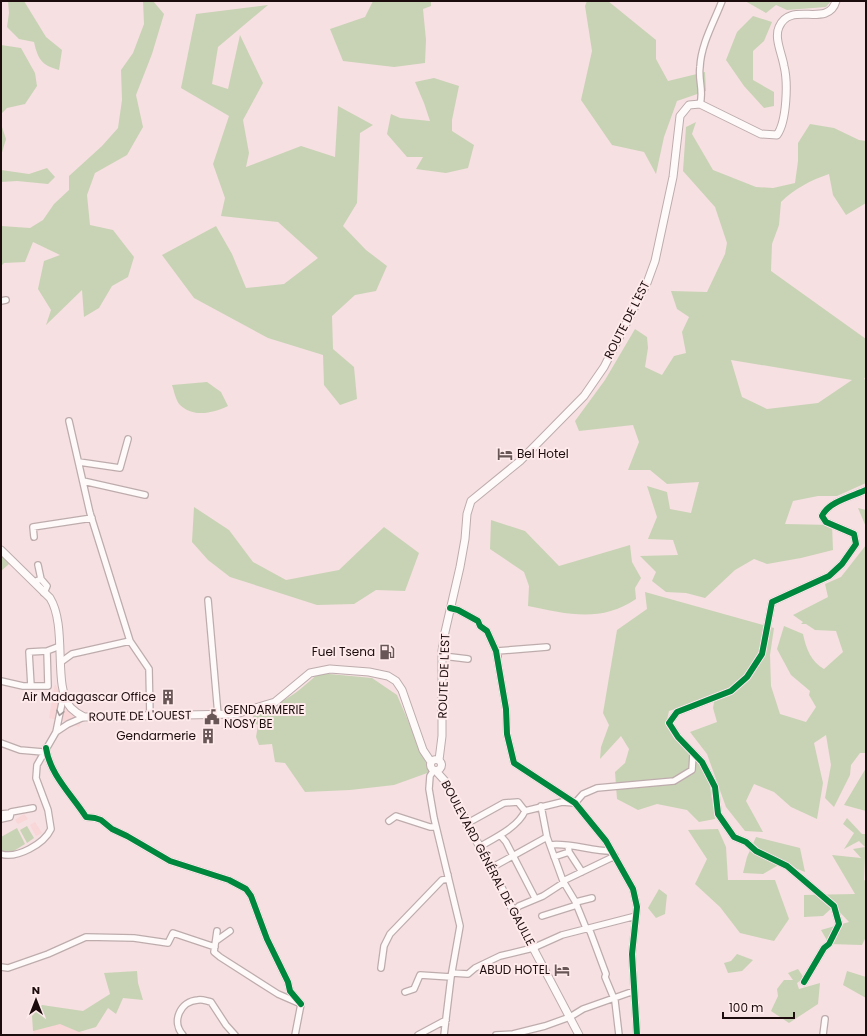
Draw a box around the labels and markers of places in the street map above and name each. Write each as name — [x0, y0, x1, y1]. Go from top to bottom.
hotel icon: Bel Hotel — [496, 445, 514, 463]
place label: Bel Hotel — [517, 445, 569, 462]
place label: Fuel Tsena — [312, 643, 375, 660]
fuel station icon: Fuel Tsena — [378, 643, 396, 661]
place label: Air Madagascar Office — [22, 688, 156, 705]
building icon: Air Madagascar Office — [159, 688, 177, 706]
place label: GENDARMERIE NOSY BE — [224, 701, 305, 732]
public building icon: GENDARMERIE NOSY BE — [203, 708, 221, 726]
place label: Gendarmerie — [116, 727, 196, 744]
building icon: Gendarmerie — [199, 727, 217, 745]
place label: ABUD HOTEL — [479, 961, 550, 978]
hotel icon: ABUD HOTEL — [553, 961, 571, 979]

